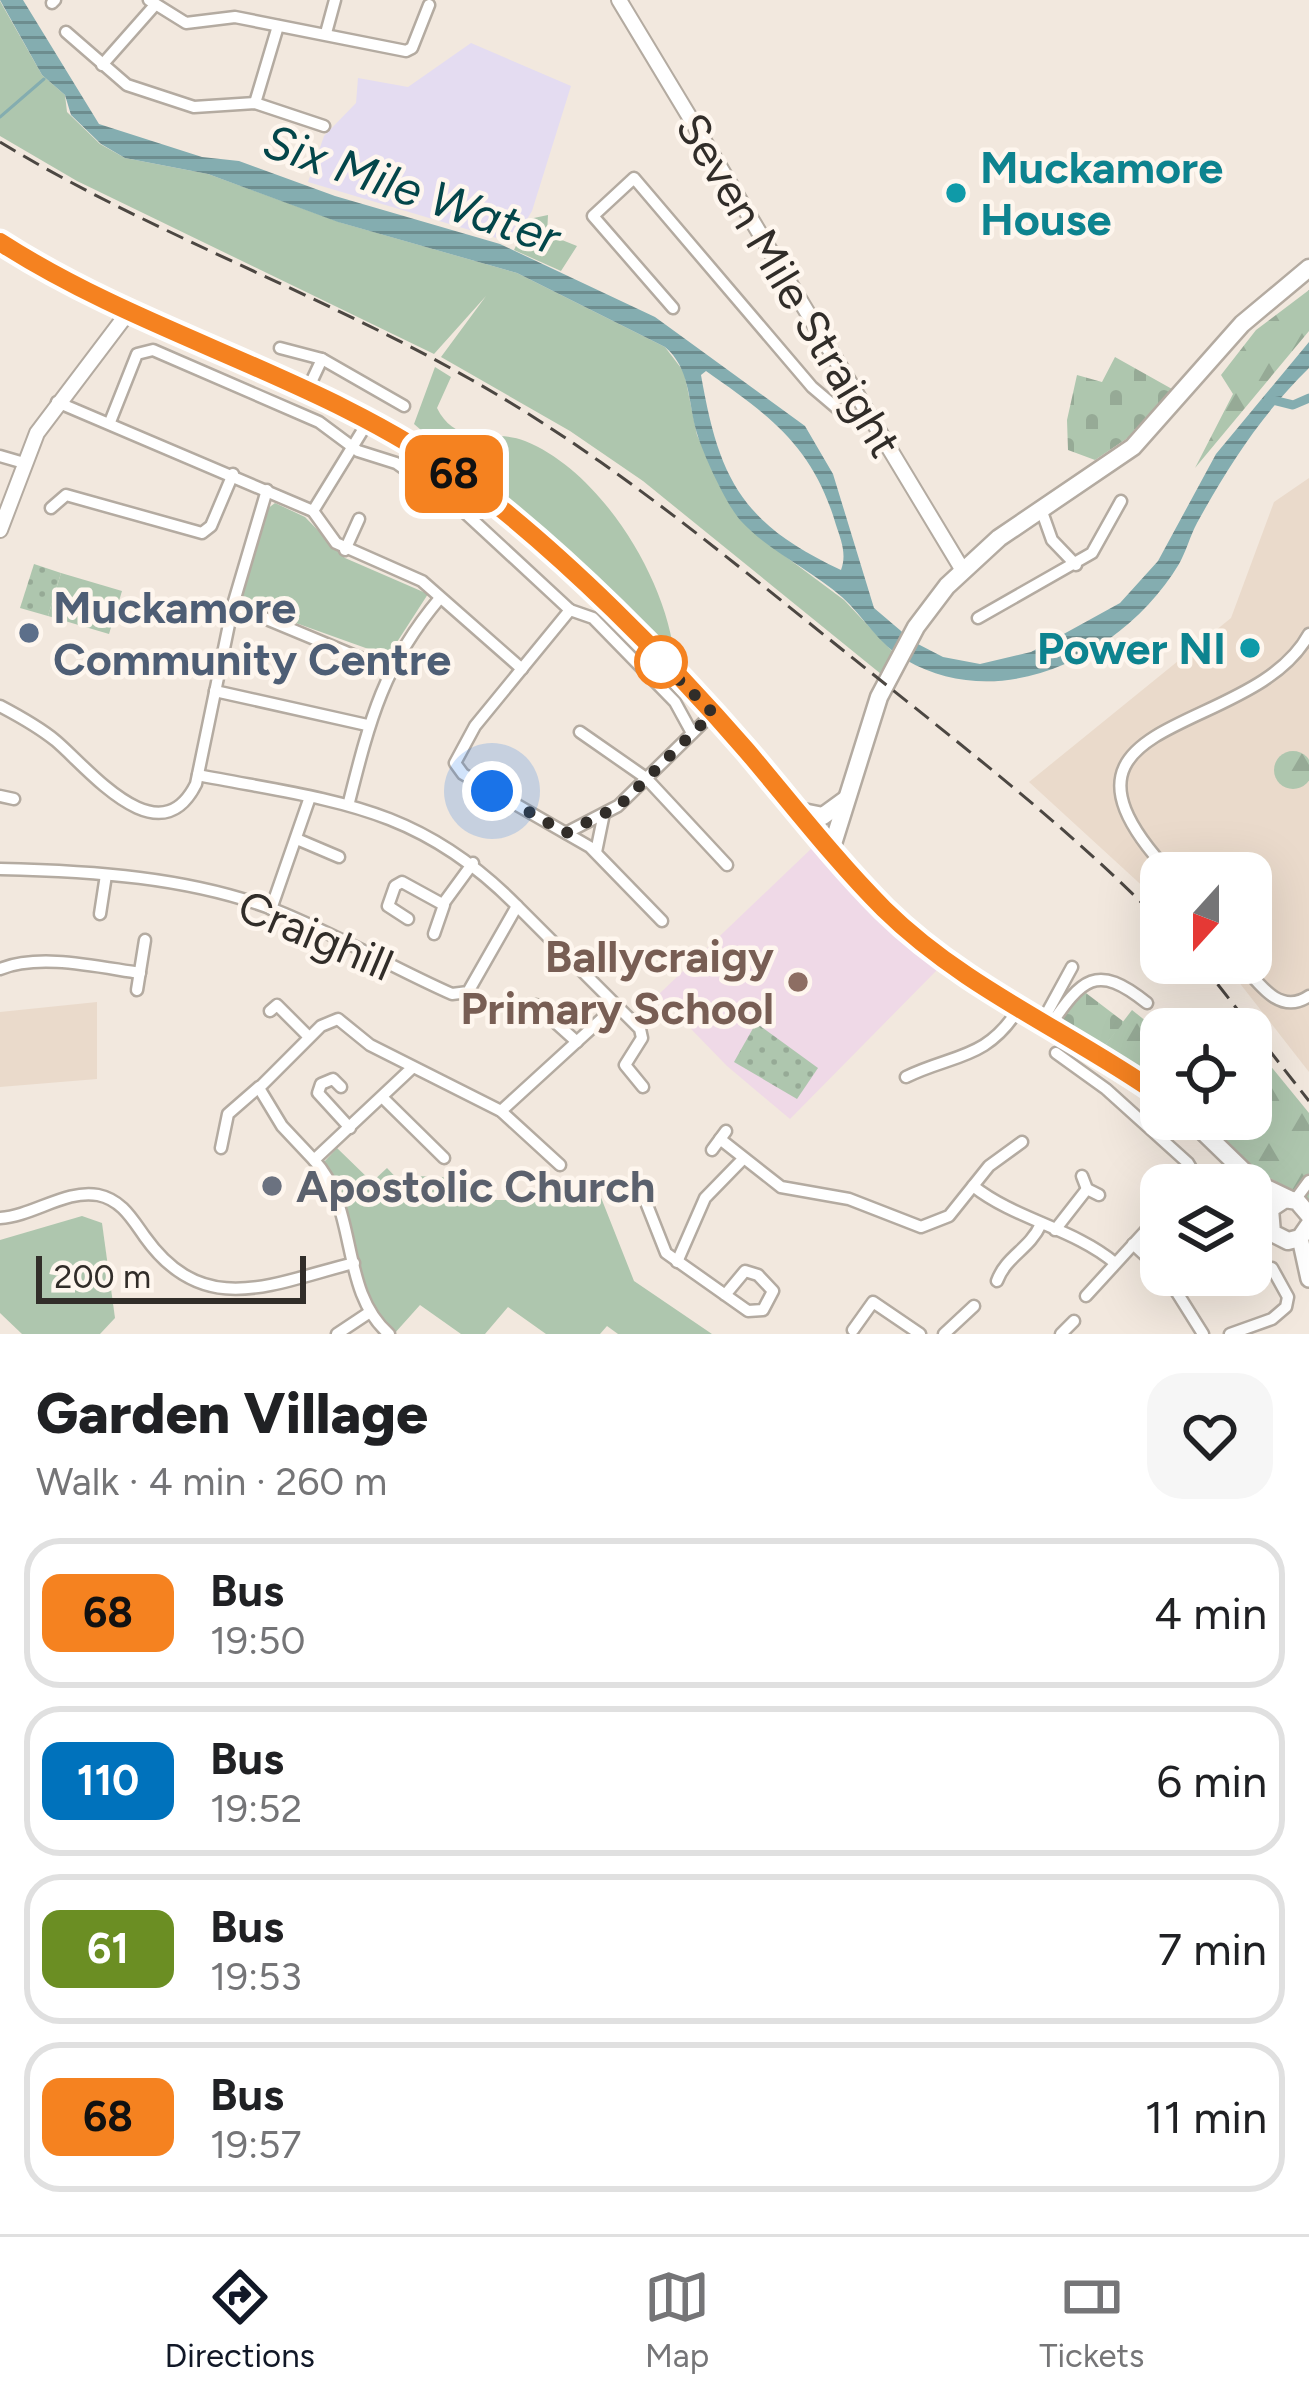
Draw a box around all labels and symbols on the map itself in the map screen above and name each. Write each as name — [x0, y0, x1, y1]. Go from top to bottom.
street label: Seven Mile Straight — [665, 103, 913, 467]
water label: Six Mile Water — [256, 111, 569, 267]
place label: Muckamore House — [980, 140, 1223, 246]
marker: Muckamore House — [943, 180, 969, 206]
line badge: 68 — [400, 435, 508, 513]
place label: Muckamore Community Centre — [53, 580, 451, 686]
marker: Muckamore Community Centre — [16, 620, 42, 646]
place label: Power NI — [1037, 621, 1226, 675]
marker: Power NI — [1237, 635, 1263, 661]
unlabelled marker — [636, 637, 686, 687]
your location — [462, 761, 522, 821]
north arrow — [1140, 852, 1272, 984]
street label: Craighill — [231, 878, 401, 992]
place label: Ballycraigy Primary School — [460, 929, 774, 1035]
marker: Ballycraigy Primary School — [785, 969, 811, 995]
place label: Apostolic Church — [296, 1159, 655, 1213]
marker: Apostolic Church — [259, 1173, 285, 1199]
scale bar — [36, 1250, 306, 1303]

